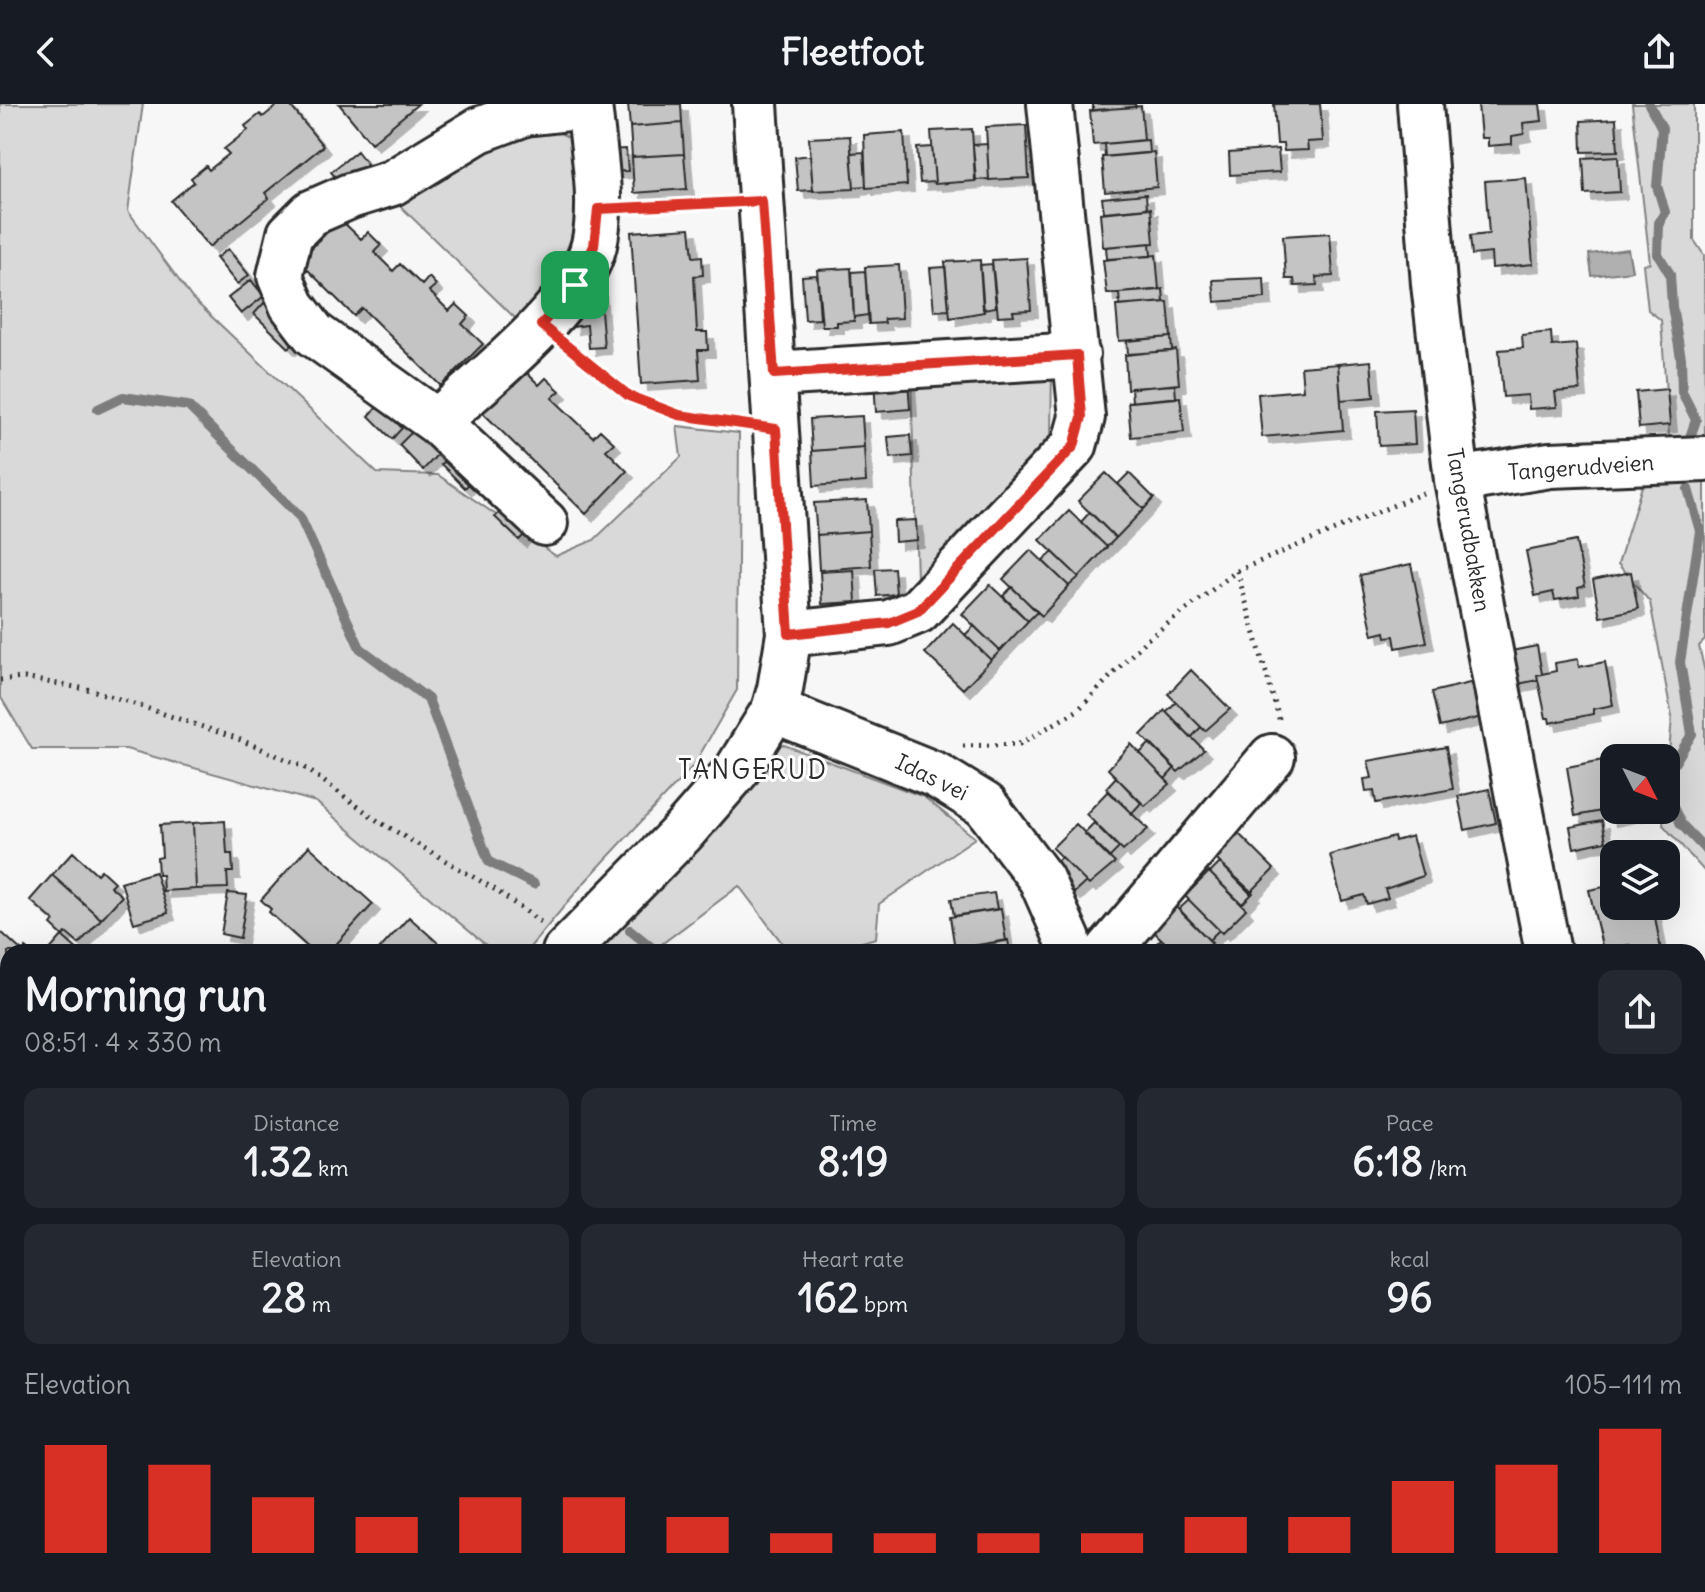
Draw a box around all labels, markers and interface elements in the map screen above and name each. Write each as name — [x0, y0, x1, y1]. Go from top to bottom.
icon: back — [24, 30, 68, 74]
text: Fleetfoot — [781, 30, 924, 75]
icon: share — [1637, 30, 1681, 74]
pin — [541, 251, 609, 319]
icon: arrive — [553, 263, 597, 307]
street label: Tangerudbakken — [1441, 446, 1497, 614]
street label: Tangerudveien — [1507, 448, 1655, 486]
north arrow — [1600, 744, 1680, 824]
map controls — [1600, 744, 1680, 920]
street label: Idas vei — [891, 747, 973, 807]
district label: TANGERUD — [678, 753, 828, 786]
button: layers — [1600, 840, 1680, 920]
text: Morning run — [24, 968, 267, 1023]
button: share — [1598, 970, 1682, 1054]
text: 08:51 · 4 × 330 m — [24, 1026, 222, 1059]
text: Distance — [253, 1109, 339, 1137]
text: Time — [829, 1109, 877, 1137]
text: Pace — [1386, 1109, 1434, 1137]
text: 1.32 — [244, 1137, 313, 1187]
text: 8:19 — [818, 1137, 888, 1187]
text: 6:18 — [1352, 1137, 1423, 1187]
text: km — [313, 1154, 349, 1182]
text: /km — [1423, 1154, 1467, 1182]
text: Elevation — [251, 1245, 341, 1273]
text: Heart rate — [802, 1245, 904, 1273]
text: kcal — [1390, 1245, 1429, 1273]
text: 28 — [262, 1273, 307, 1323]
text: 162 — [798, 1273, 859, 1323]
text: 96 — [1387, 1273, 1433, 1323]
text: m — [307, 1290, 331, 1318]
text: bpm — [859, 1290, 908, 1318]
text: Elevation — [24, 1368, 131, 1401]
text: 105–111 m — [1565, 1368, 1682, 1401]

